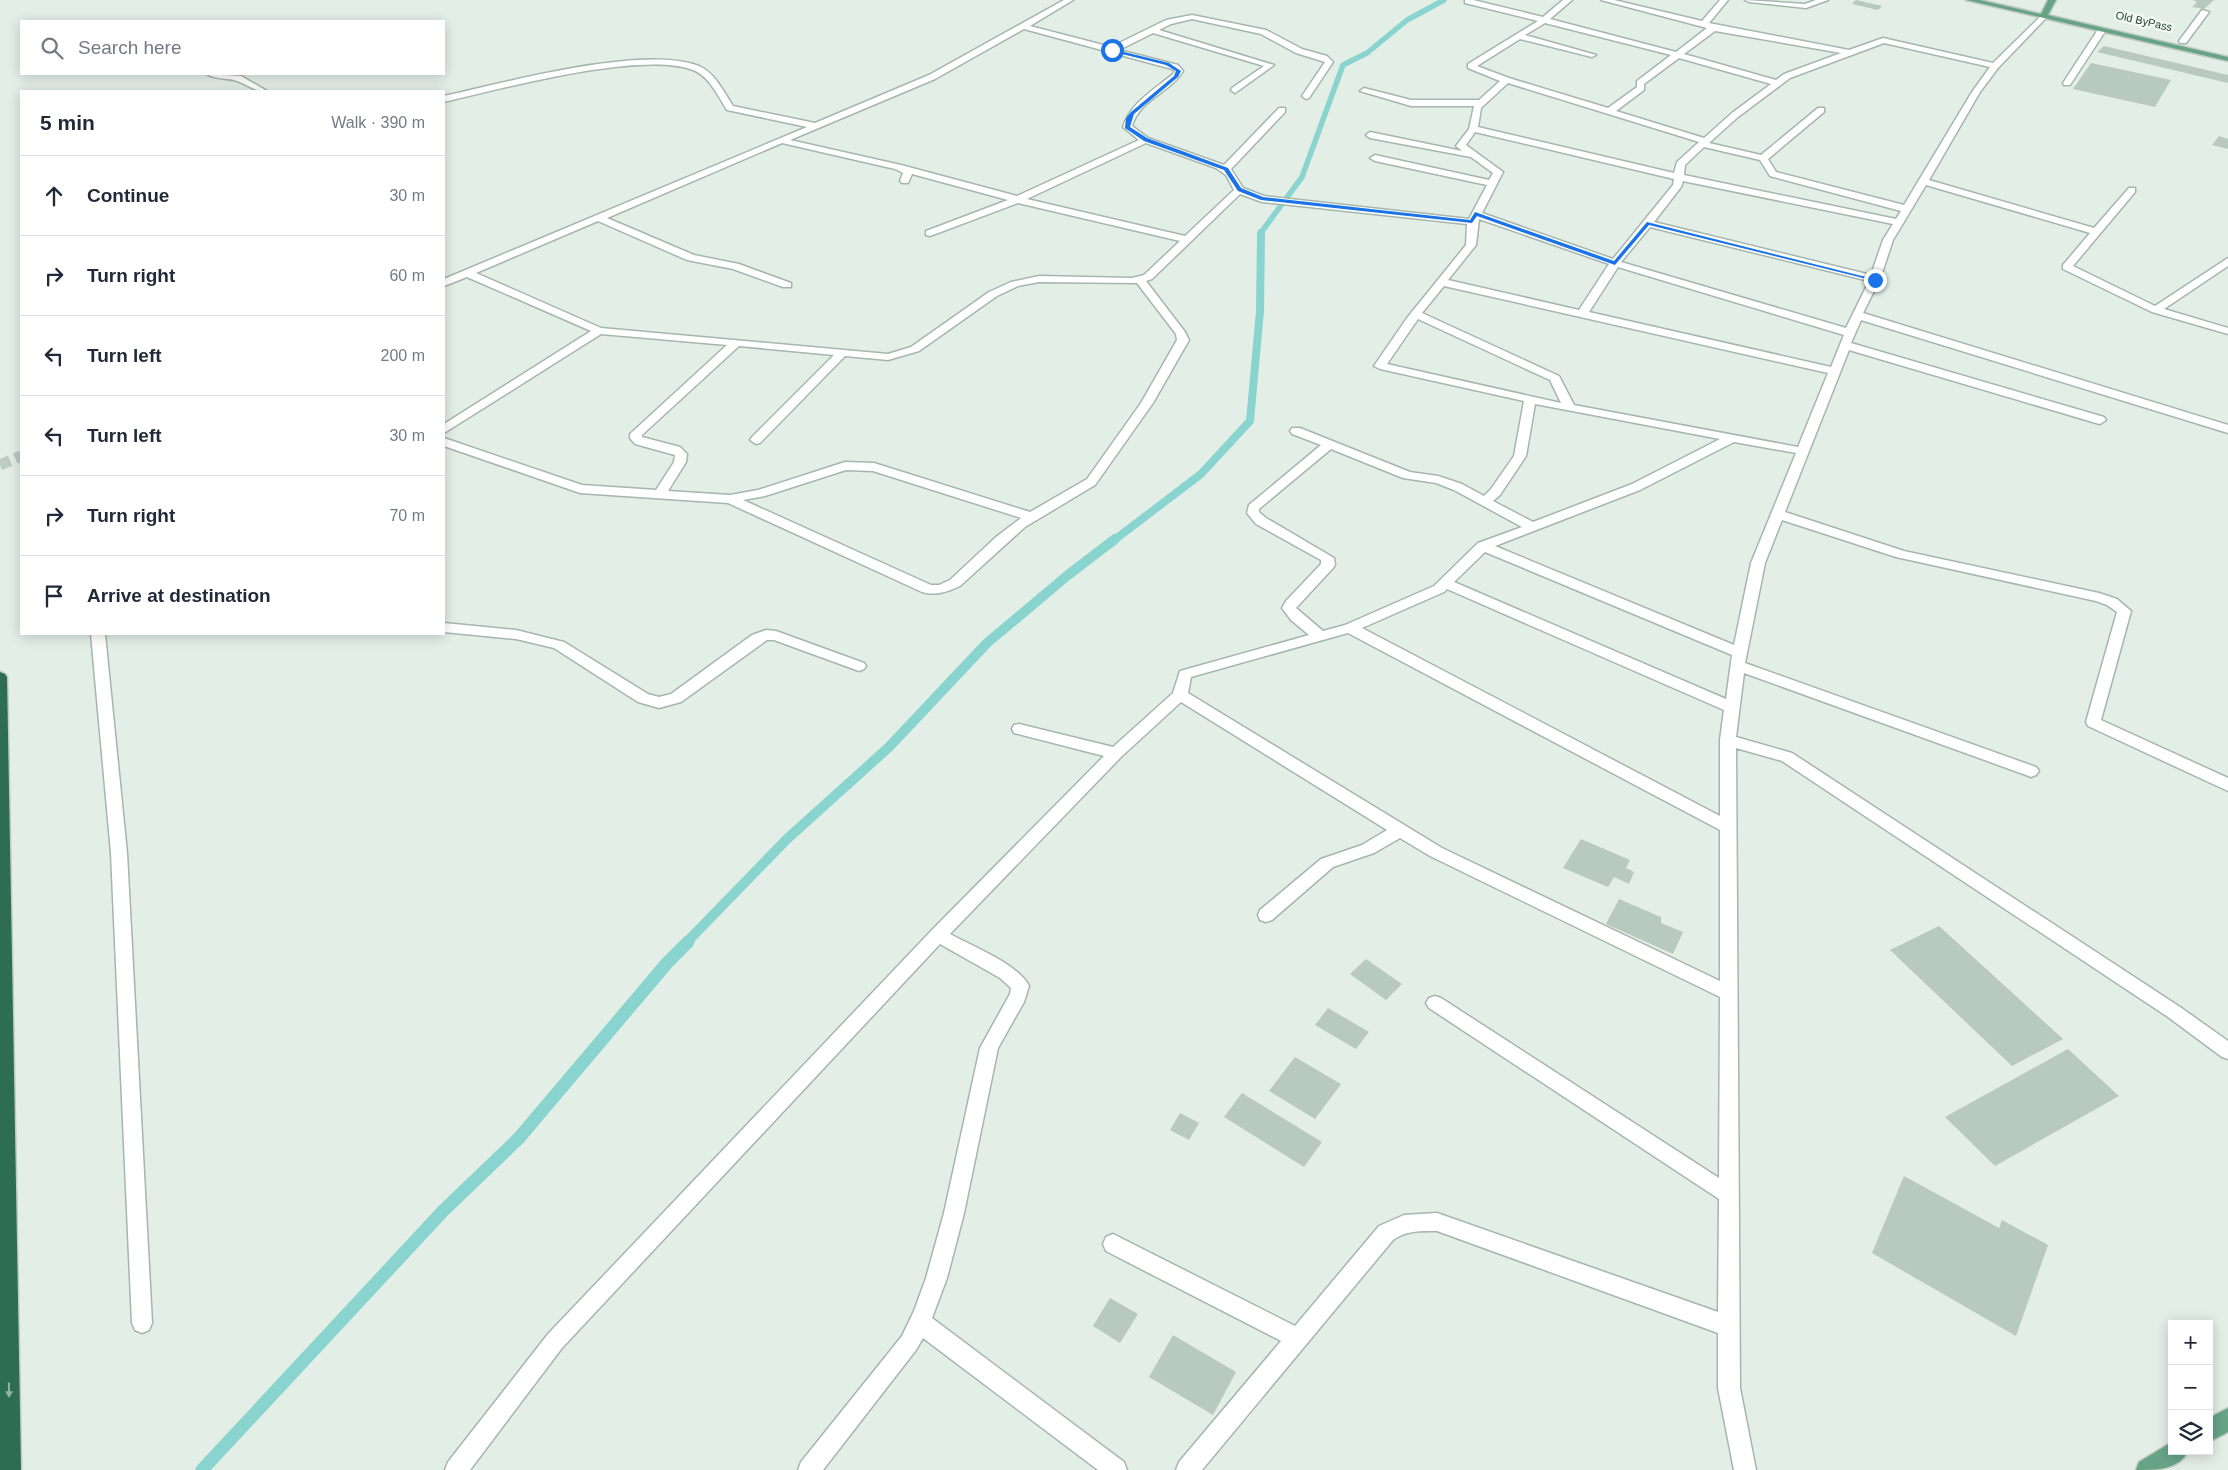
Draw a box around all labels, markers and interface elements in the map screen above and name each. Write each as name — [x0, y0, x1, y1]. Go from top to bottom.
street label: Old ByPass — [2115, 9, 2174, 33]
search box — [20, 20, 445, 75]
icon: search — [38, 34, 66, 62]
text: Search here — [78, 37, 182, 58]
route start — [1101, 39, 1124, 62]
text: 5 min — [40, 111, 95, 134]
text: Walk · 390 m — [331, 114, 425, 131]
icon: ahead — [40, 182, 68, 210]
text: Continue — [87, 185, 169, 206]
text: 30 m — [389, 187, 425, 204]
icon: right — [40, 262, 68, 290]
text: Turn right — [87, 265, 175, 286]
text: 60 m — [389, 267, 425, 284]
route end — [1864, 269, 1887, 292]
icon: left — [40, 342, 68, 370]
text: Turn left — [87, 345, 162, 366]
text: 200 m — [381, 347, 425, 364]
icon: left — [40, 422, 68, 450]
text: Turn left — [87, 425, 162, 446]
text: 30 m — [389, 427, 425, 444]
icon: right — [40, 502, 68, 530]
text: Turn right — [87, 505, 175, 526]
text: 70 m — [389, 507, 425, 524]
icon: arrive — [40, 582, 68, 610]
text: Arrive at destination — [87, 585, 271, 606]
map controls — [2168, 1320, 2213, 1455]
button: + — [2168, 1320, 2213, 1365]
button: − — [2168, 1365, 2213, 1410]
one-way arrow — [5, 1383, 13, 1399]
button: layers — [2168, 1410, 2213, 1455]

